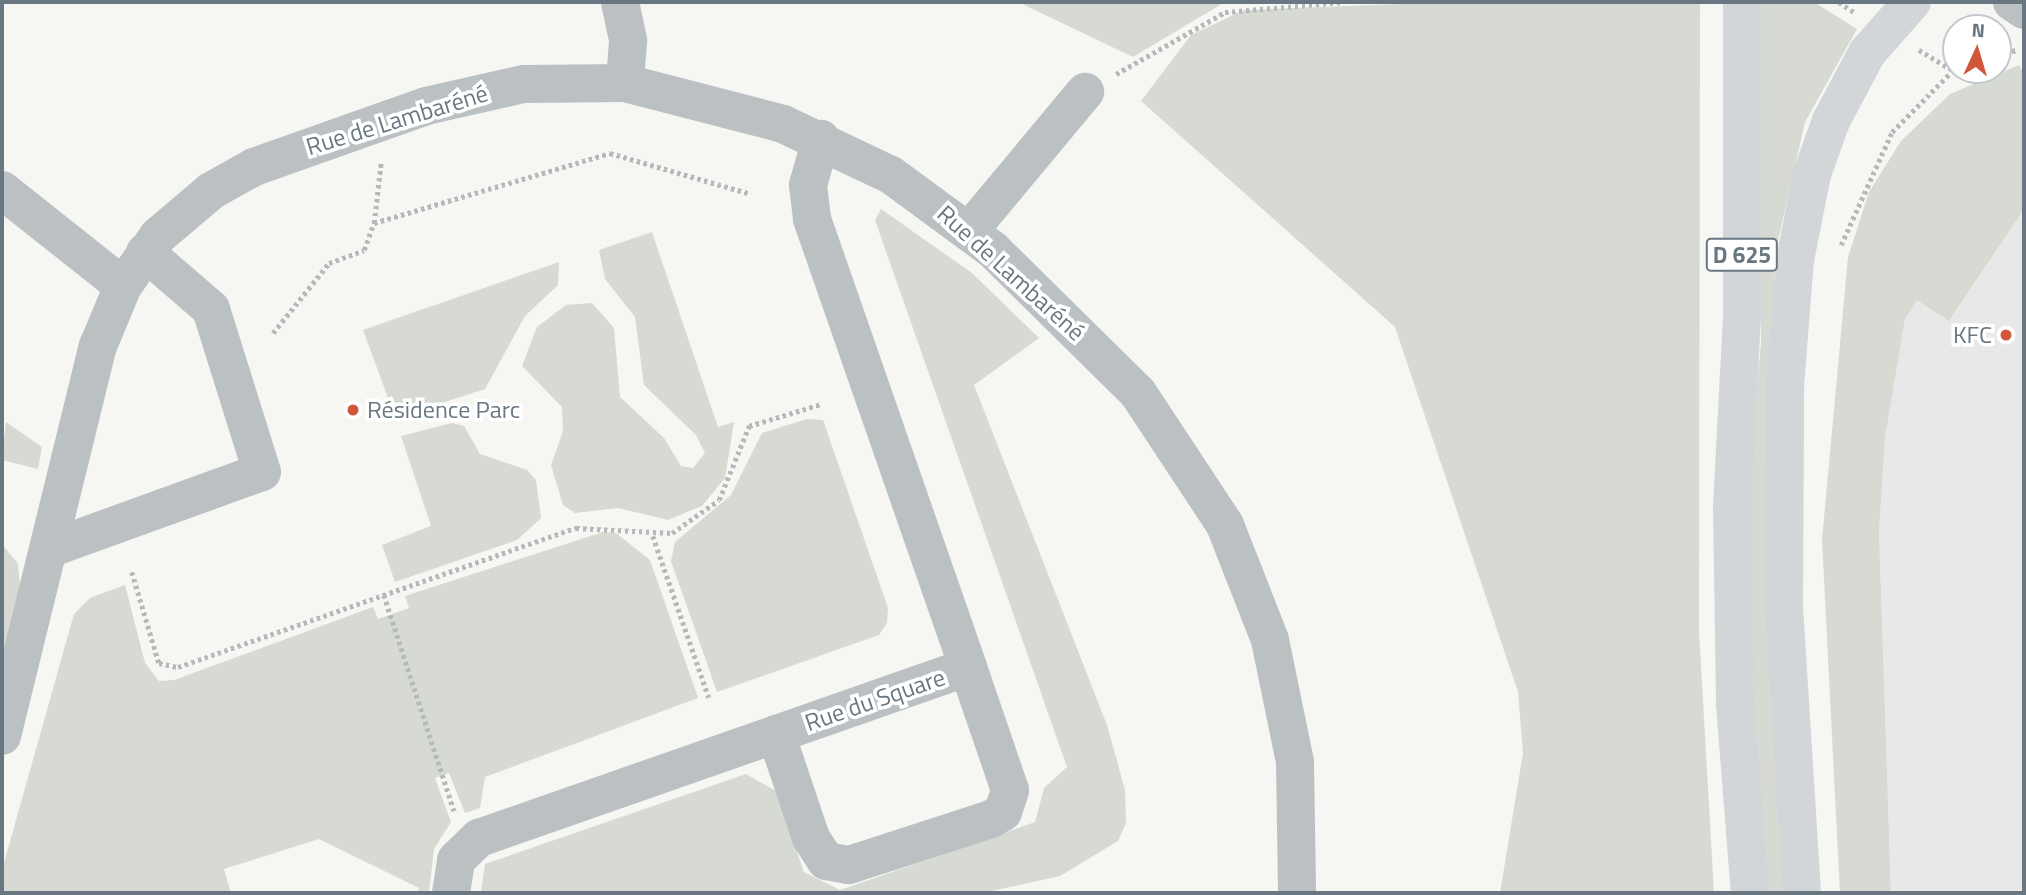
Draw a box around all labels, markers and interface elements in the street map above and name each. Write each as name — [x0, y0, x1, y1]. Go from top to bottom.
north arrow — [1942, 14, 2012, 84]
text: N — [1971, 15, 1986, 44]
street label: Rue de Lambaréné — [303, 79, 491, 161]
street label: Rue de Lambaréné — [931, 199, 1091, 347]
road number: D 625 — [1705, 236, 1779, 274]
place label: KFC — [1953, 321, 1992, 349]
marker: KFC — [1998, 327, 2014, 343]
place label: Résidence Parc — [367, 396, 520, 424]
marker: Résidence Parc — [345, 402, 361, 418]
street label: Rue du Square — [801, 663, 949, 737]

